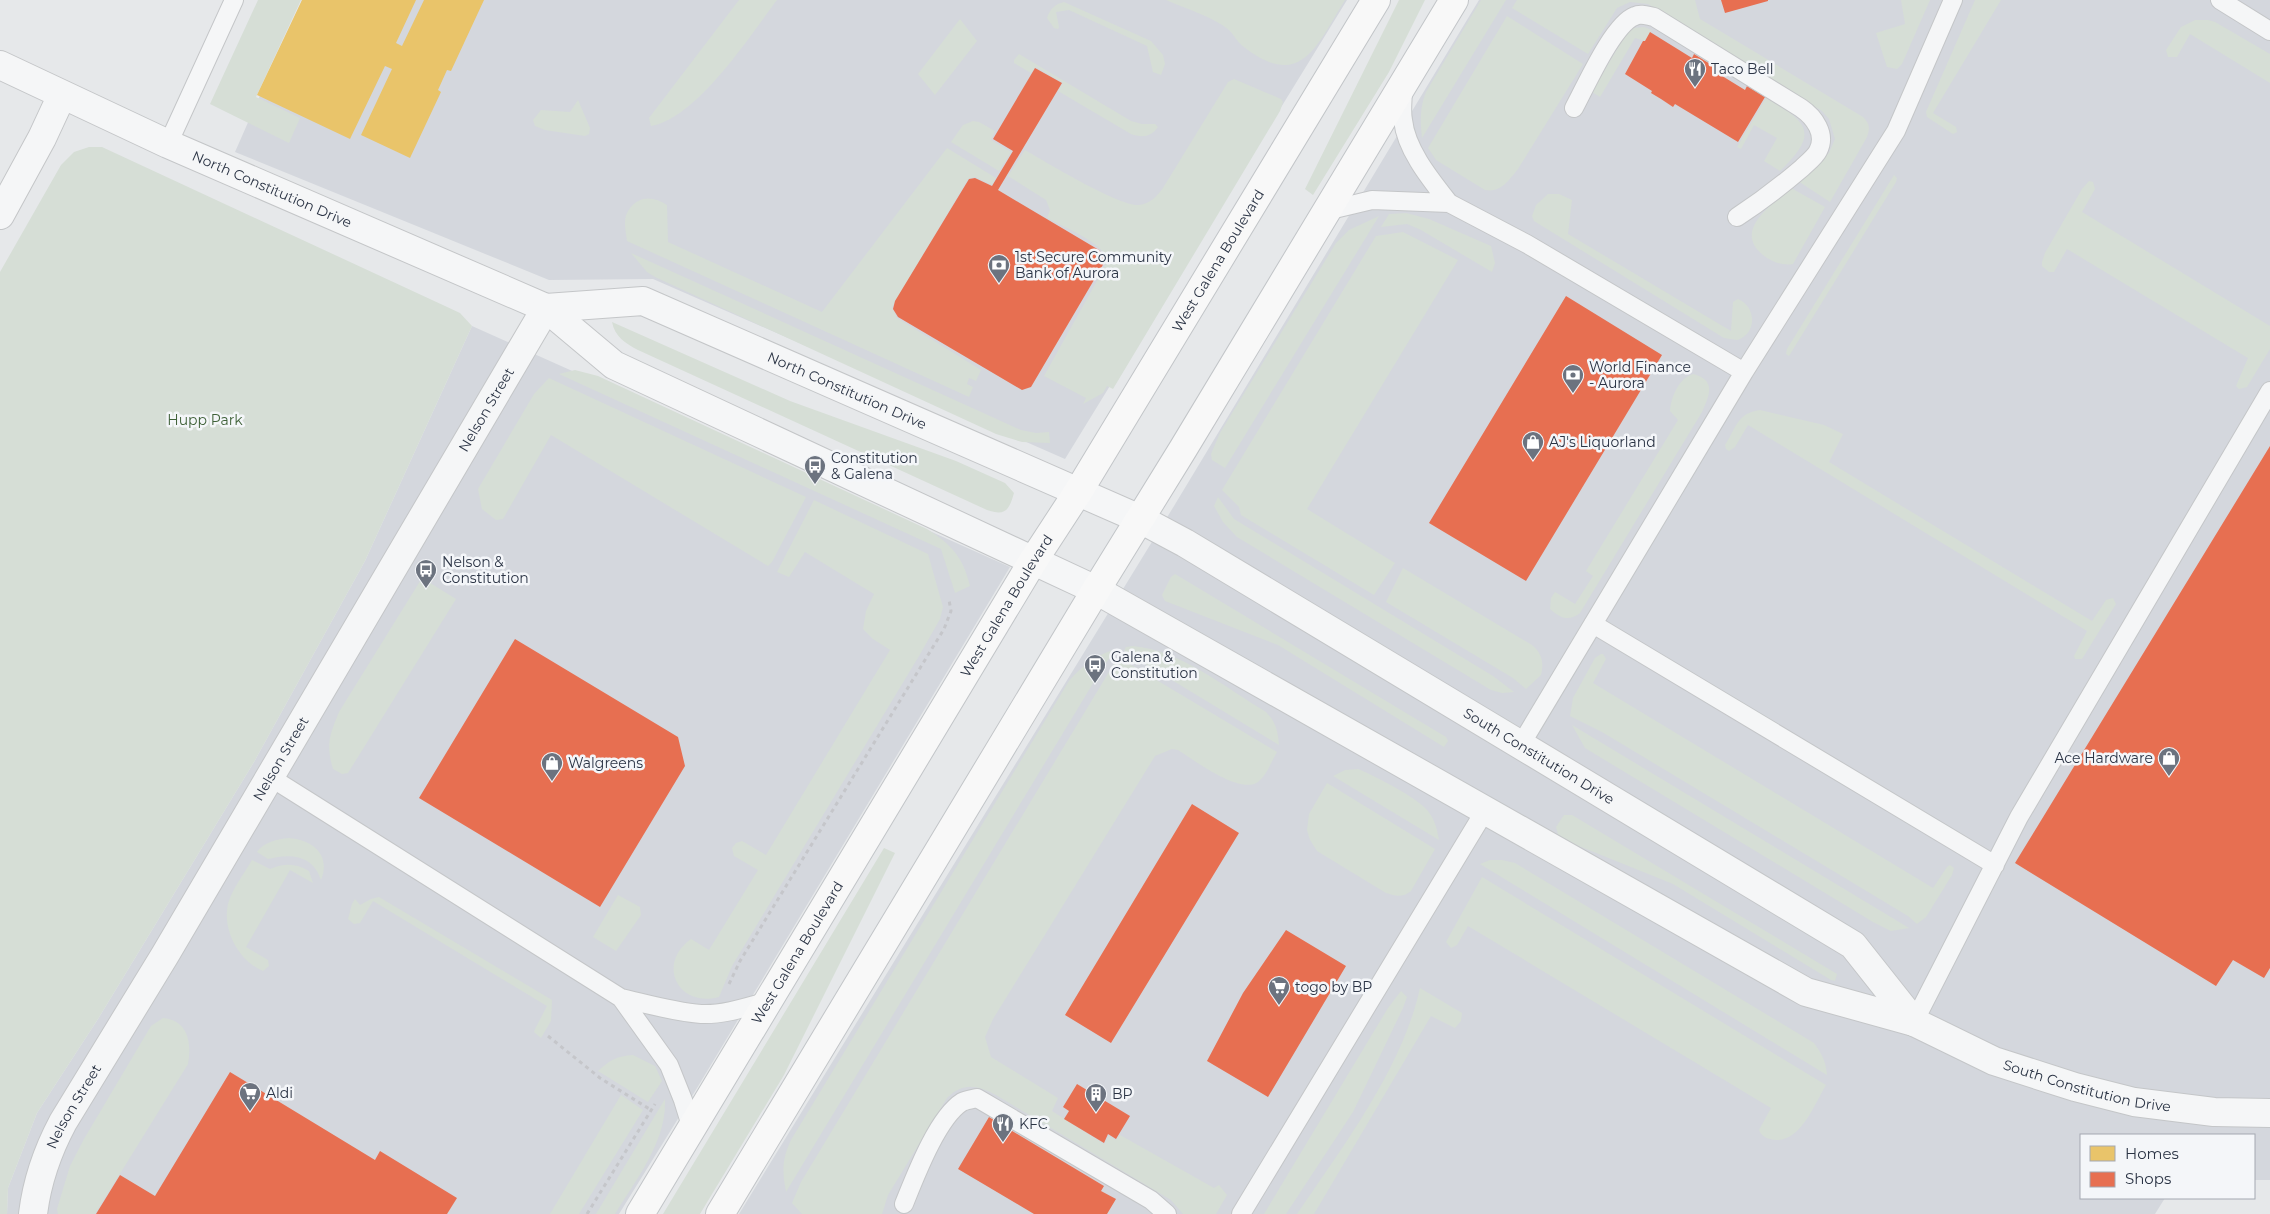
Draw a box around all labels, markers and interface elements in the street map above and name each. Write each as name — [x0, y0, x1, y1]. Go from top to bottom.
restaurant icon: Taco Bell — [1683, 57, 1707, 88]
place label: Taco Bell — [1711, 60, 1774, 78]
street label: North Constitution Drive — [189, 147, 355, 232]
street label: West Galena Boulevard — [1168, 186, 1268, 335]
place label: 1st Secure Community Bank of Aurora — [1015, 248, 1172, 282]
bank icon: 1st Secure Community Bank of Aurora — [987, 253, 1011, 284]
street label: North Constitution Drive — [765, 348, 929, 433]
place label: World Finance - Aurora — [1589, 358, 1691, 392]
bank icon: World Finance - Aurora — [1561, 363, 1585, 394]
street label: Nelson Street — [454, 364, 518, 455]
park label: Hupp Park — [167, 411, 243, 429]
shop icon: AJ's Liquorland — [1521, 430, 1545, 461]
place label: AJ's Liquorland — [1549, 433, 1656, 451]
place label: Constitution & Galena — [831, 449, 918, 483]
bus stop icon: Constitution & Galena — [803, 454, 827, 485]
street label: West Galena Boulevard — [956, 531, 1057, 680]
place label: Nelson & Constitution — [442, 553, 529, 587]
bus stop icon: Nelson & Constitution — [414, 558, 438, 589]
place label: Galena & Constitution — [1111, 648, 1198, 682]
bus stop icon: Galena & Constitution — [1083, 653, 1107, 684]
street label: South Constitution Drive — [1460, 704, 1618, 808]
street label: Nelson Street — [249, 713, 313, 804]
shop icon: Ace Hardware — [2157, 746, 2181, 777]
place label: Ace Hardware — [2054, 749, 2153, 767]
shop icon: Walgreens — [540, 751, 564, 782]
place label: Walgreens — [568, 754, 643, 772]
street label: West Galena Boulevard — [747, 878, 847, 1027]
supermarket icon: togo by BP — [1267, 975, 1291, 1006]
place label: togo by BP — [1295, 978, 1372, 996]
street label: South Constitution Drive — [2001, 1056, 2172, 1116]
street label: Nelson Street — [42, 1061, 105, 1152]
supermarket icon: Aldi — [238, 1081, 262, 1112]
building icon: BP — [1084, 1082, 1108, 1113]
place label: Aldi — [266, 1084, 293, 1102]
place label: BP — [1112, 1085, 1133, 1103]
restaurant icon: KFC — [991, 1112, 1015, 1143]
place label: KFC — [1019, 1115, 1048, 1133]
legend — [2080, 1134, 2255, 1199]
text: Homes — [2125, 1144, 2179, 1163]
text: Shops — [2125, 1169, 2171, 1188]

